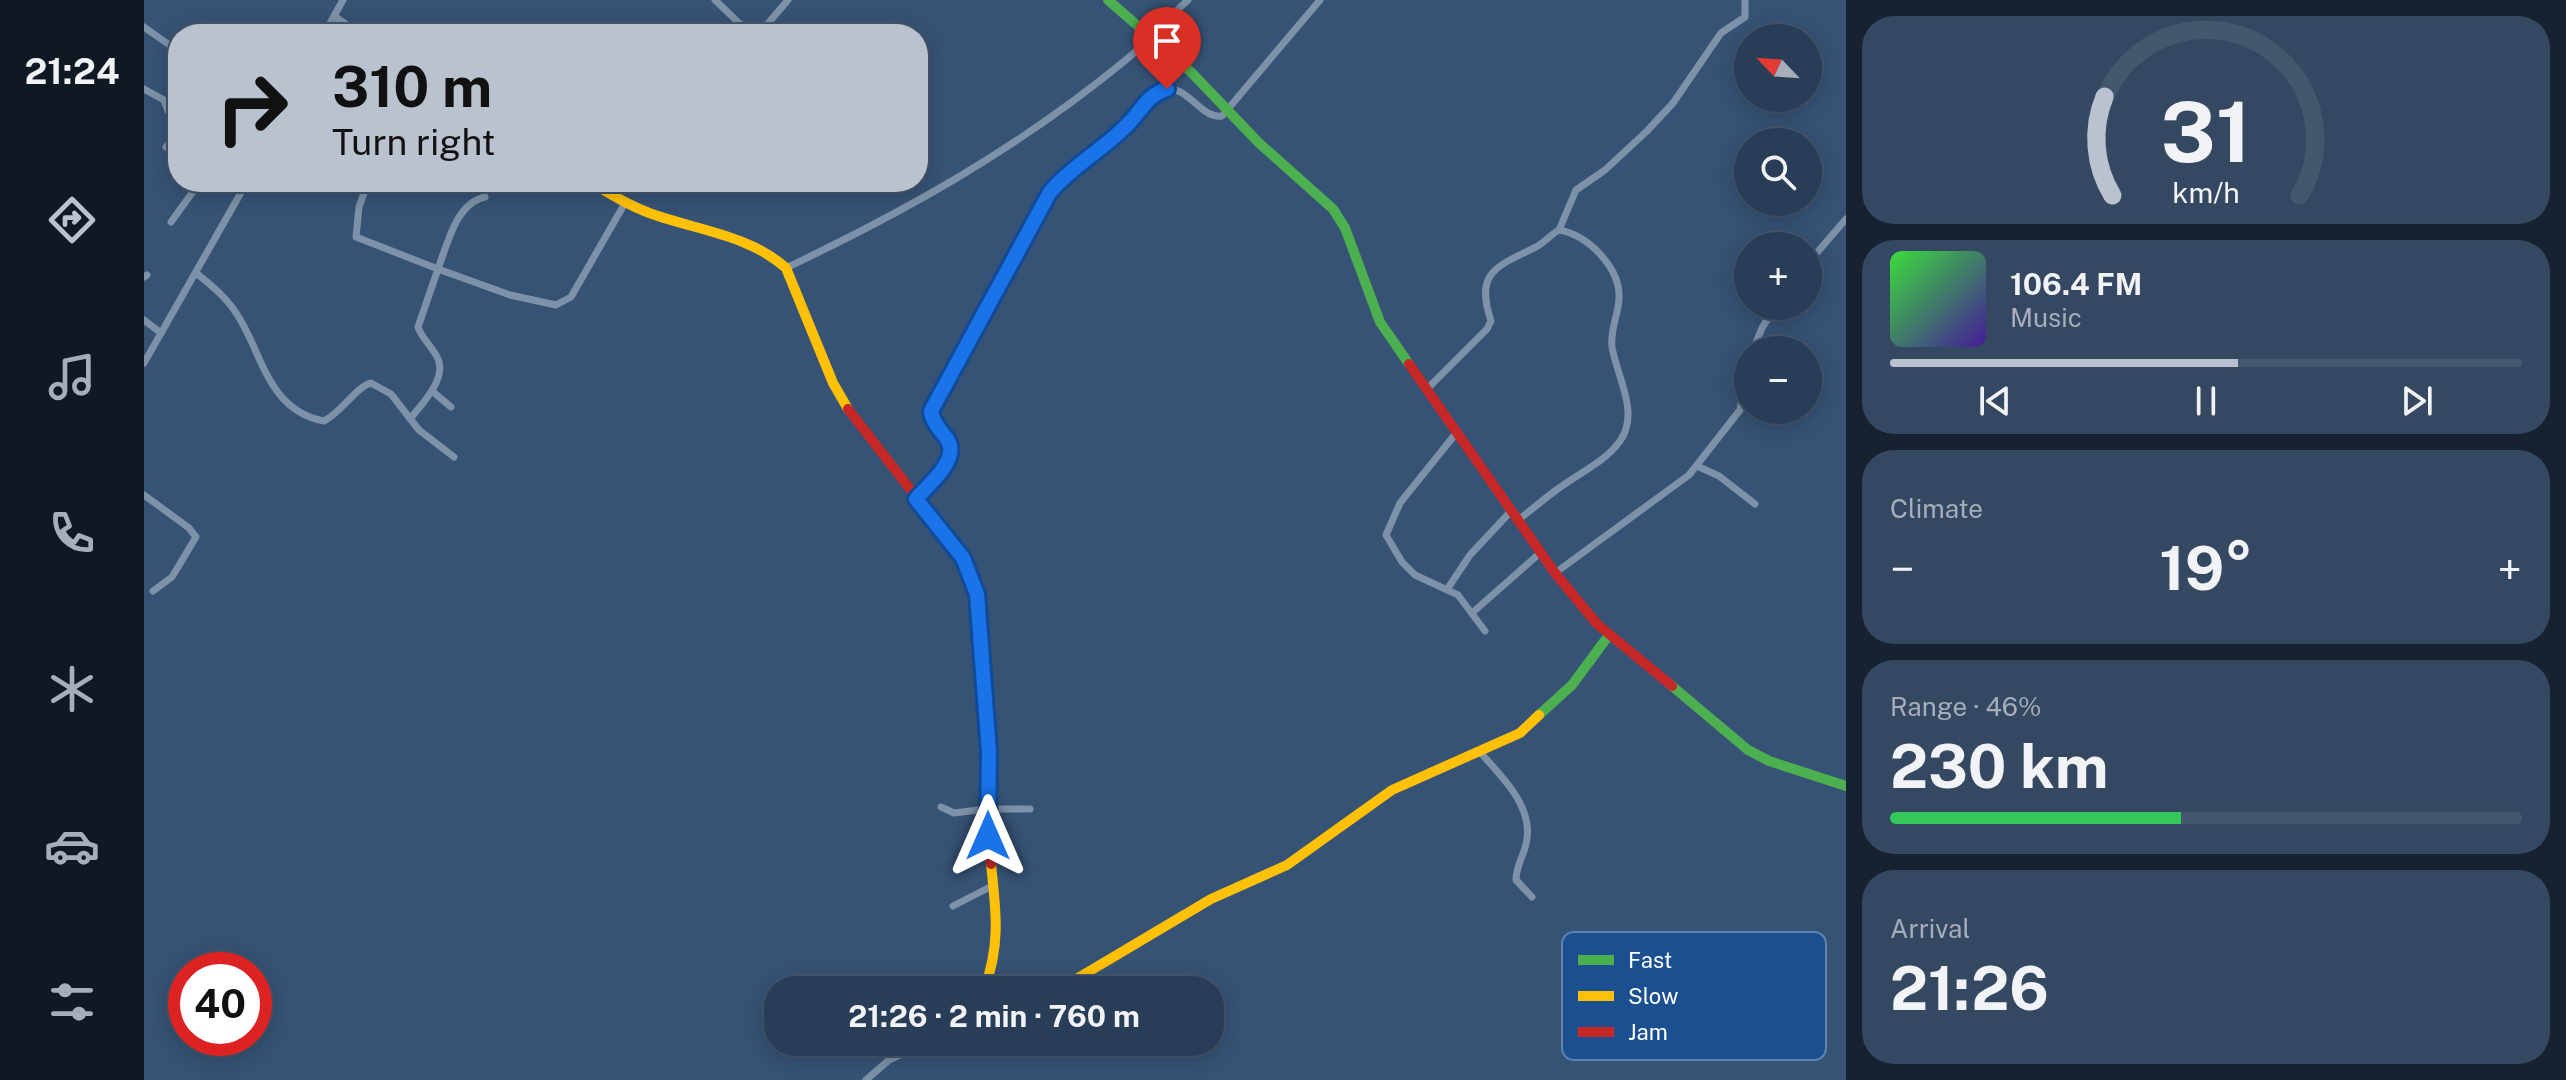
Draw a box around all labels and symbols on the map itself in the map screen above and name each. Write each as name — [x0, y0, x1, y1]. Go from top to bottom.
pin — [1133, 7, 1201, 89]
north arrow — [1734, 24, 1822, 112]
position arrow — [946, 794, 1030, 878]
legend — [1562, 932, 1826, 1060]
text: Fast — [1628, 947, 1672, 973]
speed limit sign: 40 — [168, 952, 272, 1056]
text: Slow — [1628, 983, 1678, 1009]
text: Jam — [1628, 1019, 1668, 1045]

